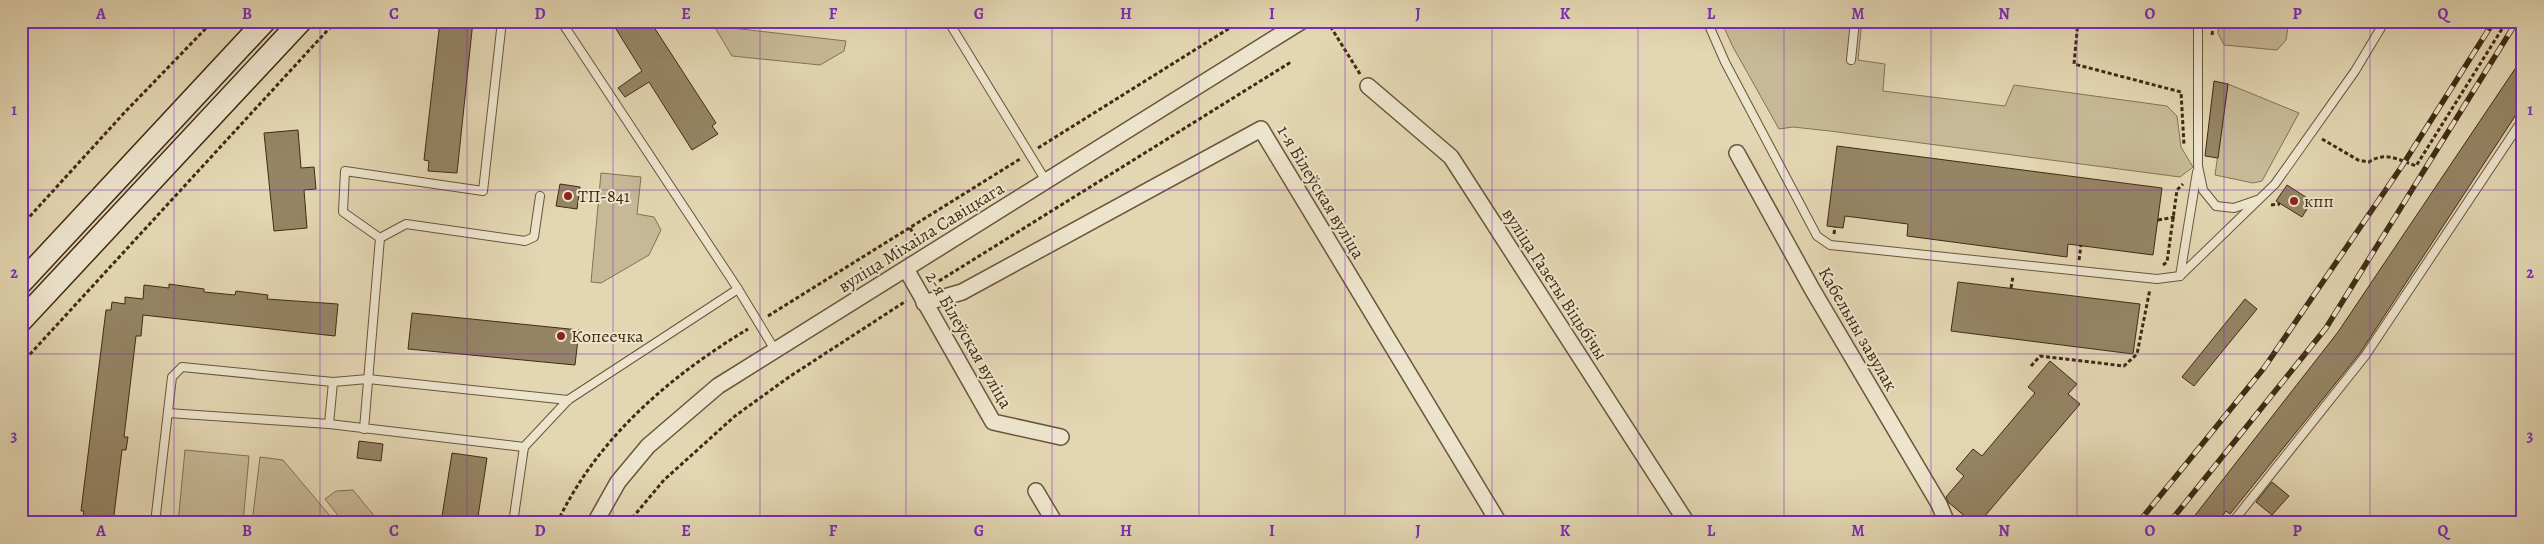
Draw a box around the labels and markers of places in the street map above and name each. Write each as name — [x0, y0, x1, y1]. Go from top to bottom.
place label: ТП-841 — [578, 184, 630, 208]
place label: кпп — [2304, 189, 2334, 213]
marker: ТП-841 — [562, 190, 574, 202]
marker: кпп — [2288, 195, 2300, 207]
place label: Копеечка — [571, 324, 644, 348]
marker: Копеечка — [555, 330, 567, 342]

